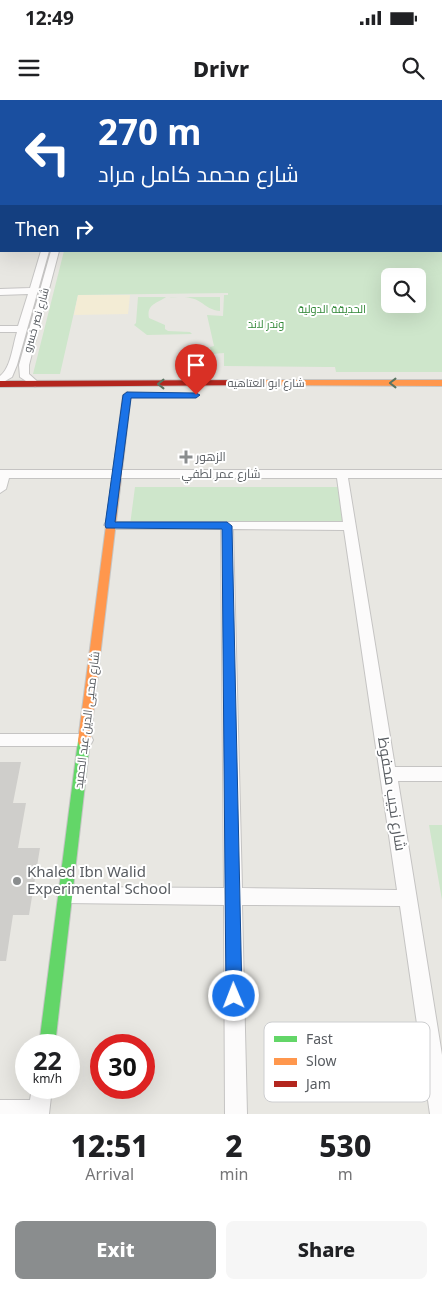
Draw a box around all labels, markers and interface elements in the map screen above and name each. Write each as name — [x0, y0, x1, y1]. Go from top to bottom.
text: 12:49 — [25, 5, 74, 31]
text: Drivr — [193, 53, 249, 83]
icon: menu — [15, 54, 43, 82]
icon: search — [399, 54, 427, 82]
text: 270 m — [98, 108, 201, 155]
icon: left — [15, 120, 80, 185]
text: شارع محمد كامل مراد — [98, 158, 299, 188]
icon: right — [70, 215, 98, 243]
text: Then — [15, 216, 60, 242]
map controls — [381, 268, 426, 313]
button: search — [381, 268, 426, 313]
street label: شارع نصر خسرو — [19, 286, 53, 354]
park label: الحديقة الدولية — [298, 301, 366, 316]
park label: وندر لاند — [248, 316, 284, 331]
pin — [175, 344, 217, 395]
icon: arrive — [182, 351, 210, 379]
street label: شارع ابو العتاهيه — [227, 375, 305, 391]
one-way arrow — [157, 378, 165, 389]
one-way arrow — [389, 378, 397, 388]
place label: الزهور — [195, 448, 226, 465]
marker: الزهور — [180, 451, 192, 463]
street label: شارع عمر لطفي — [182, 465, 260, 484]
street label: شارع محيى الدين عبد الحميد — [70, 650, 103, 790]
street label: شارع نجيب محفوظ — [372, 736, 412, 852]
place label: Khaled Ibn Walid Experimental School — [27, 861, 171, 898]
marker: Khaled Ibn Walid Experimental School — [11, 875, 23, 887]
position arrow — [207, 969, 259, 1021]
legend — [264, 1022, 430, 1102]
text: Fast — [306, 1029, 333, 1048]
speed limit sign: 30 — [90, 1034, 155, 1099]
text: 22 — [33, 1043, 62, 1077]
text: Slow — [306, 1051, 337, 1070]
text: km/h — [33, 1070, 62, 1087]
text: Jam — [304, 1074, 331, 1093]
text: 12:51 — [71, 1125, 149, 1166]
text: 2 — [225, 1125, 243, 1166]
text: 530 — [319, 1125, 371, 1166]
text: Arrival — [85, 1163, 134, 1185]
text: min — [219, 1163, 248, 1185]
text: m — [338, 1163, 353, 1185]
button: Exit — [15, 1221, 216, 1279]
button: Share — [226, 1221, 427, 1279]

